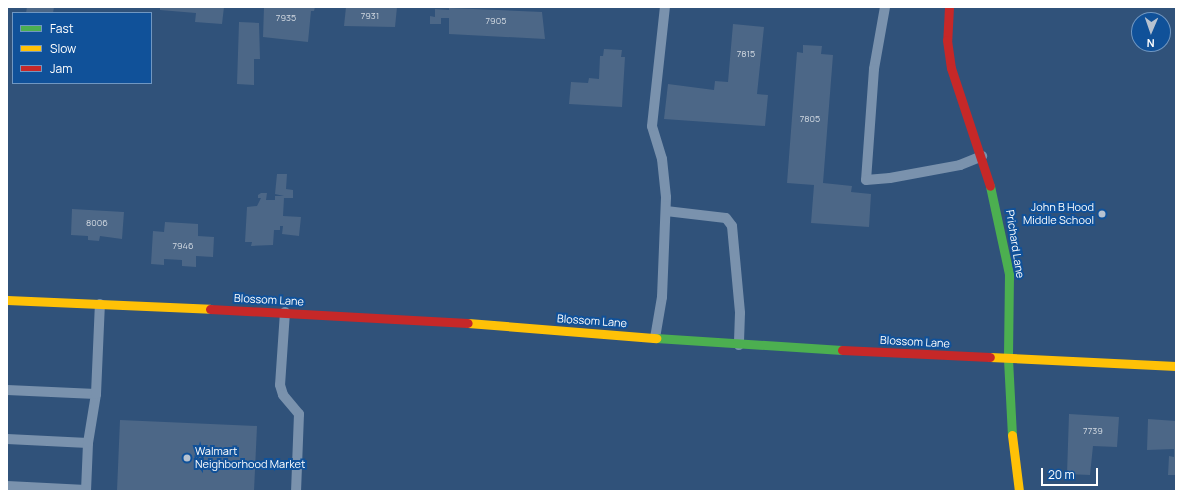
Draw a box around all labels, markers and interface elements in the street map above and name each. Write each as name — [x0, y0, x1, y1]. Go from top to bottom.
house number: 7931 — [361, 11, 379, 21]
legend — [12, 12, 152, 84]
north arrow — [1131, 12, 1171, 52]
house number: 7935 — [276, 13, 296, 23]
house number: 7905 — [486, 16, 506, 26]
text: Fast — [50, 20, 74, 37]
text: N — [1146, 36, 1155, 51]
text: Slow — [50, 40, 76, 57]
house number: 7815 — [737, 49, 755, 59]
text: Jam — [50, 60, 72, 77]
house number: 7805 — [800, 114, 820, 124]
place label: John B Hood Middle School — [1023, 201, 1094, 227]
street label: Prichard Lane — [1003, 209, 1027, 279]
marker: John B Hood Middle School — [1097, 209, 1107, 219]
house number: 8006 — [86, 218, 108, 228]
house number: 7946 — [173, 241, 193, 251]
street label: Blossom Lane — [234, 292, 304, 308]
street label: Blossom Lane — [557, 312, 627, 330]
street label: Blossom Lane — [880, 334, 950, 350]
house number: 7739 — [1083, 426, 1103, 436]
place label: Walmart Neighborhood Market — [195, 445, 305, 471]
marker: Walmart Neighborhood Market — [182, 453, 192, 463]
scale bar — [1043, 460, 1100, 486]
text: 20 m — [1048, 466, 1075, 483]

